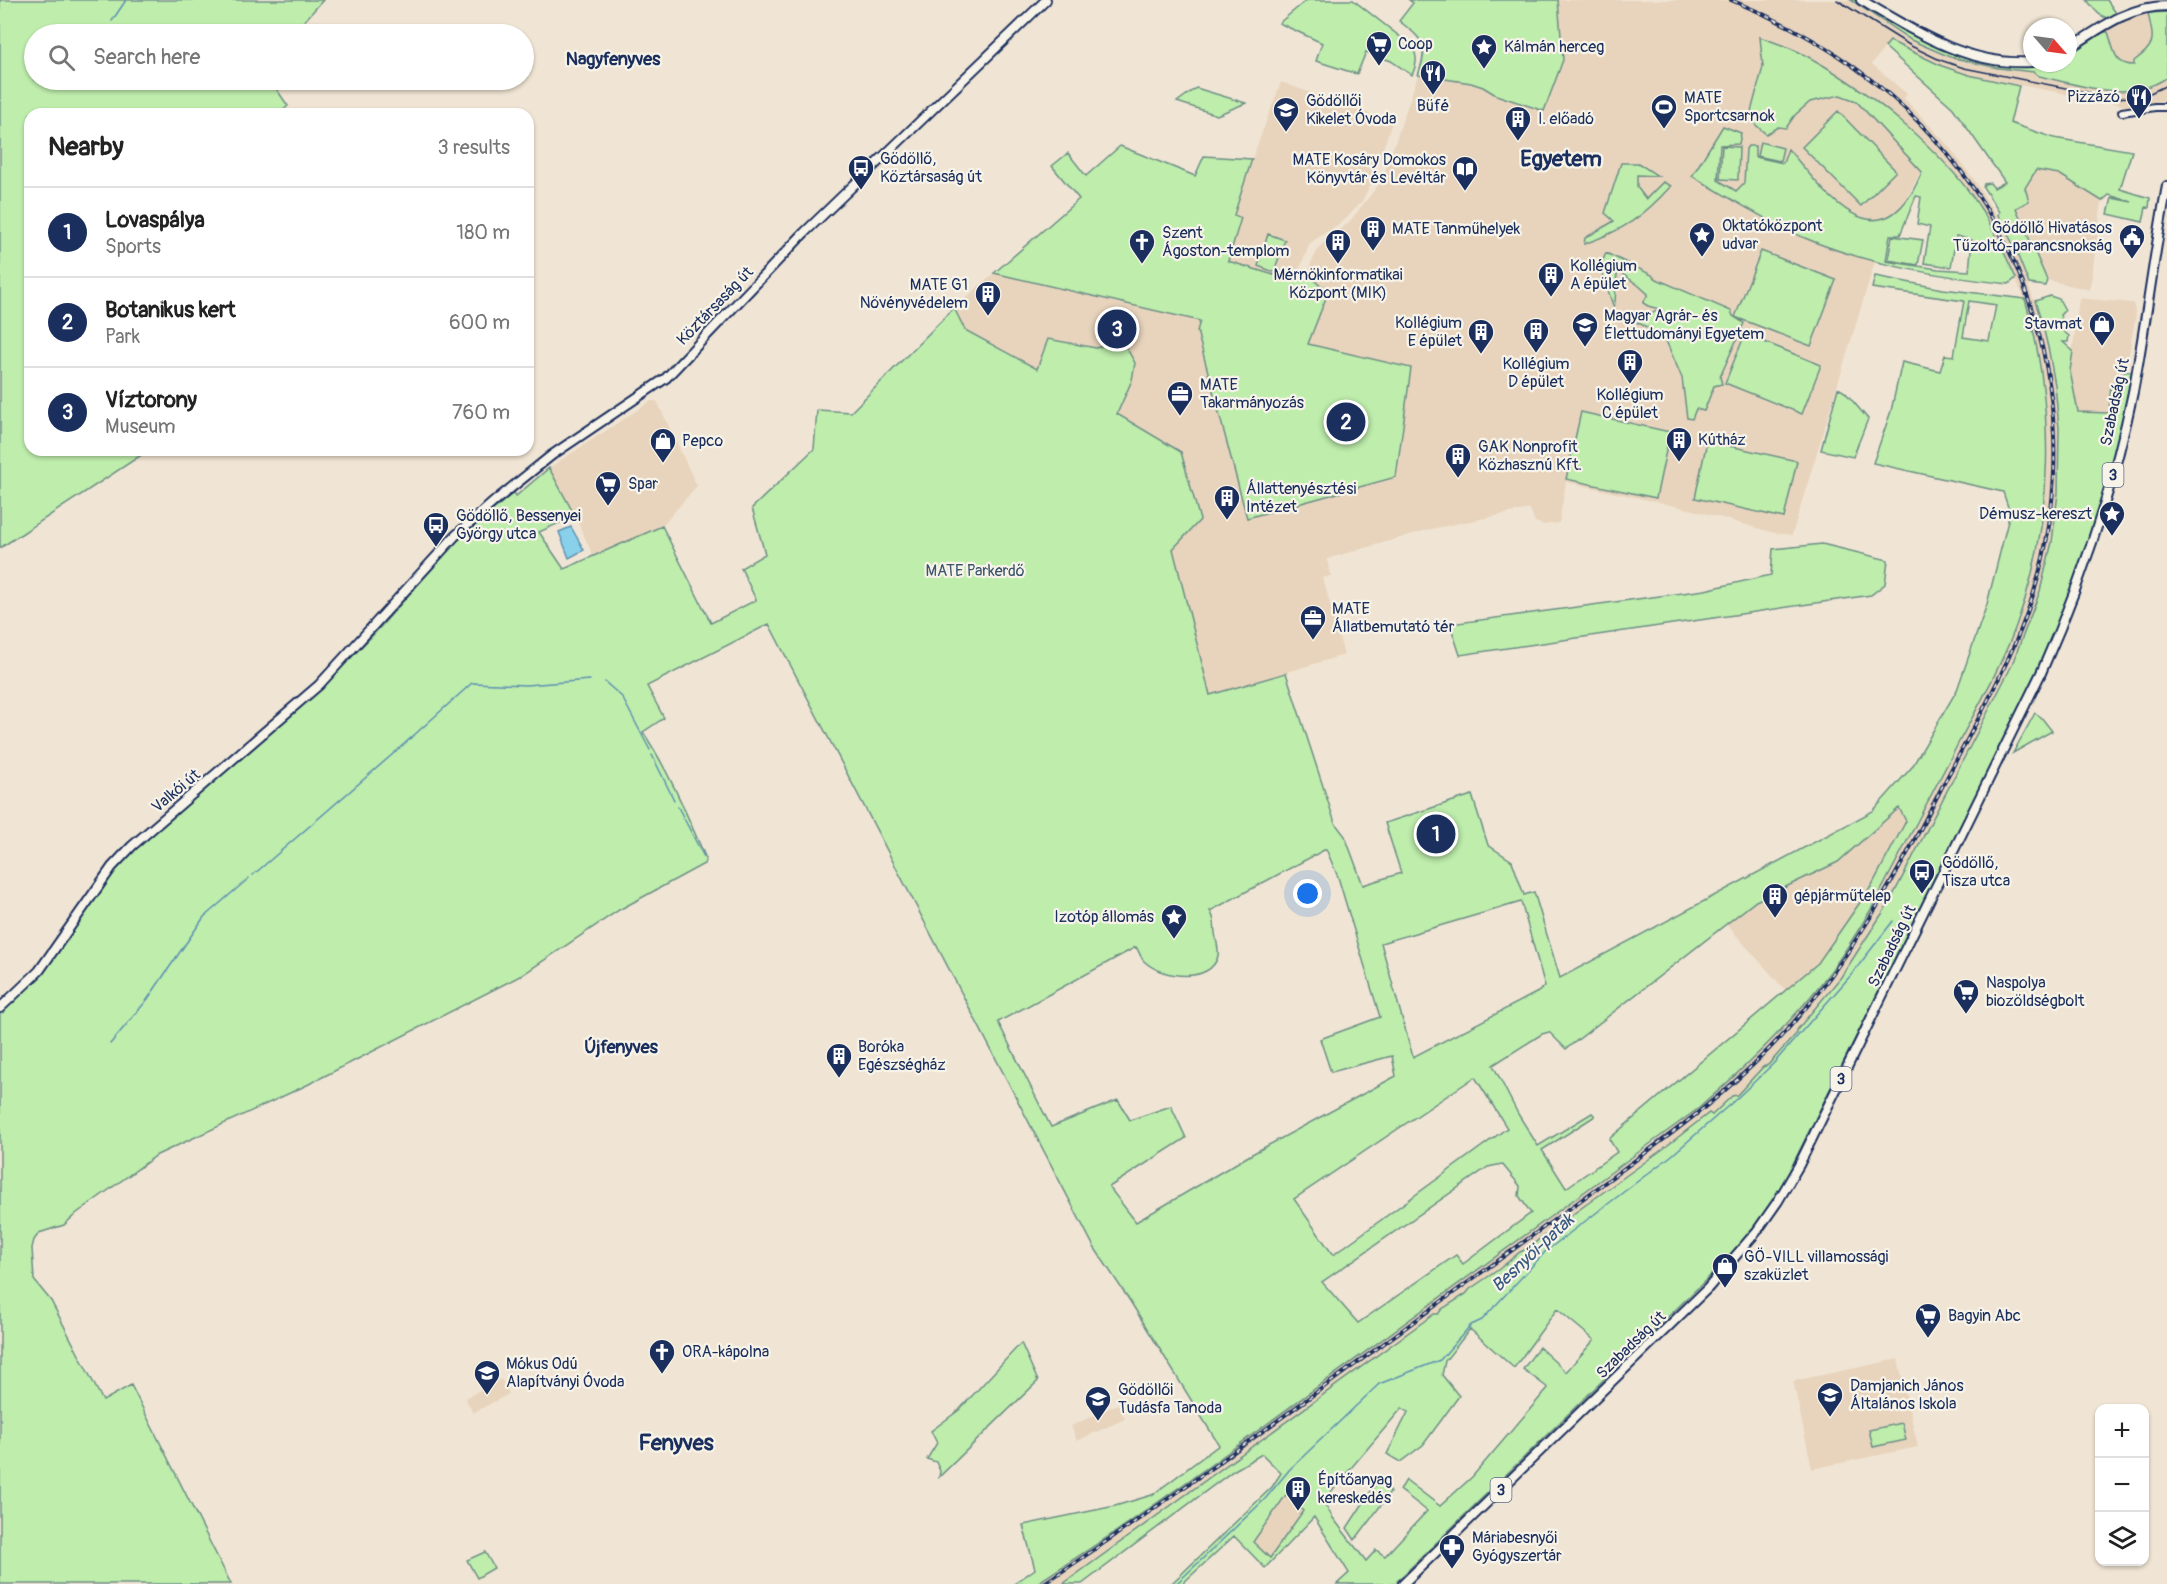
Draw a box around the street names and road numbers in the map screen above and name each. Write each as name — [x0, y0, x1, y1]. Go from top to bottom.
street label: Köztársaság út — [672, 262, 758, 350]
street label: Szabadság út — [2096, 356, 2134, 448]
road number: 3 — [2102, 463, 2124, 487]
street label: Valkói út — [148, 765, 205, 817]
street label: Szabadság út — [1863, 901, 1921, 990]
road number: 3 — [1830, 1067, 1852, 1091]
street label: Szabadság út — [1592, 1306, 1670, 1383]
road number: 3 — [1490, 1478, 1512, 1502]

